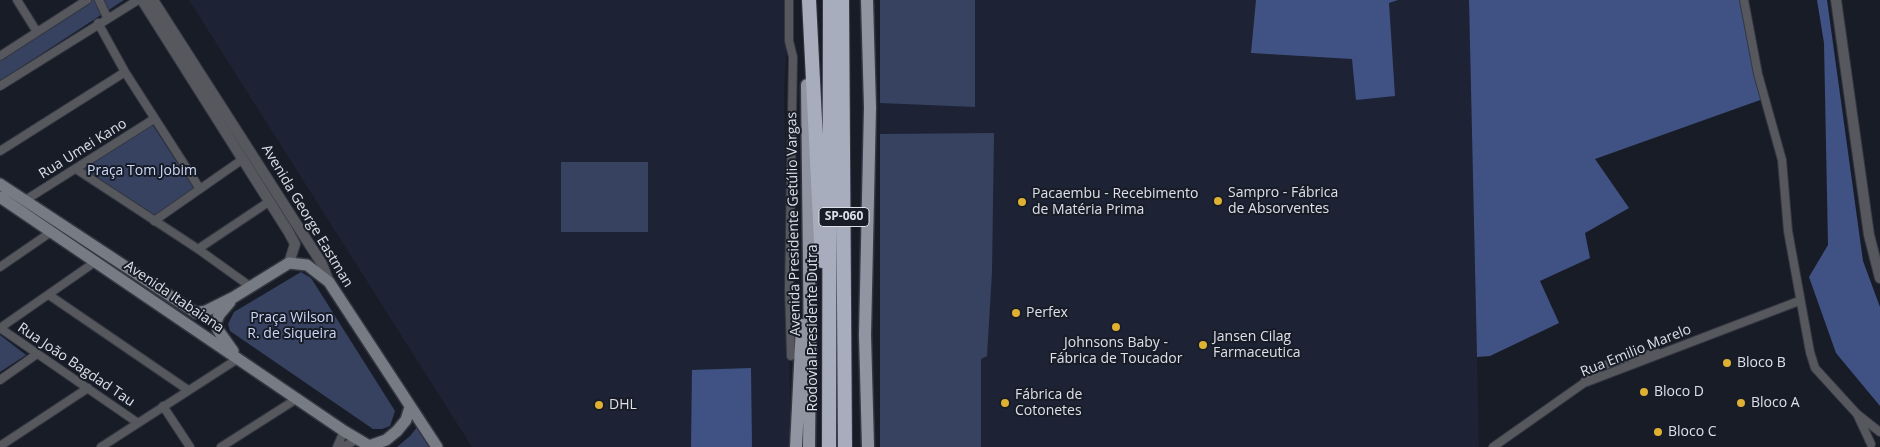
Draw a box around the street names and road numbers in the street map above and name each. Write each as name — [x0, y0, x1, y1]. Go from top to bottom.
street label: Avenida Presidente Getúlio Vargas — [784, 112, 804, 336]
street label: Rua Umei Kano — [36, 115, 130, 183]
street label: Avenida George Eastman — [258, 142, 356, 290]
road number: SP-060 — [819, 208, 869, 226]
street label: Rodovia Presidente Dutra — [805, 245, 821, 411]
street label: Avenida Itabaiana — [121, 257, 227, 337]
street label: Rua João Bagdad Tau — [14, 320, 138, 410]
street label: Rua Emilio Marelo — [1578, 321, 1694, 381]

